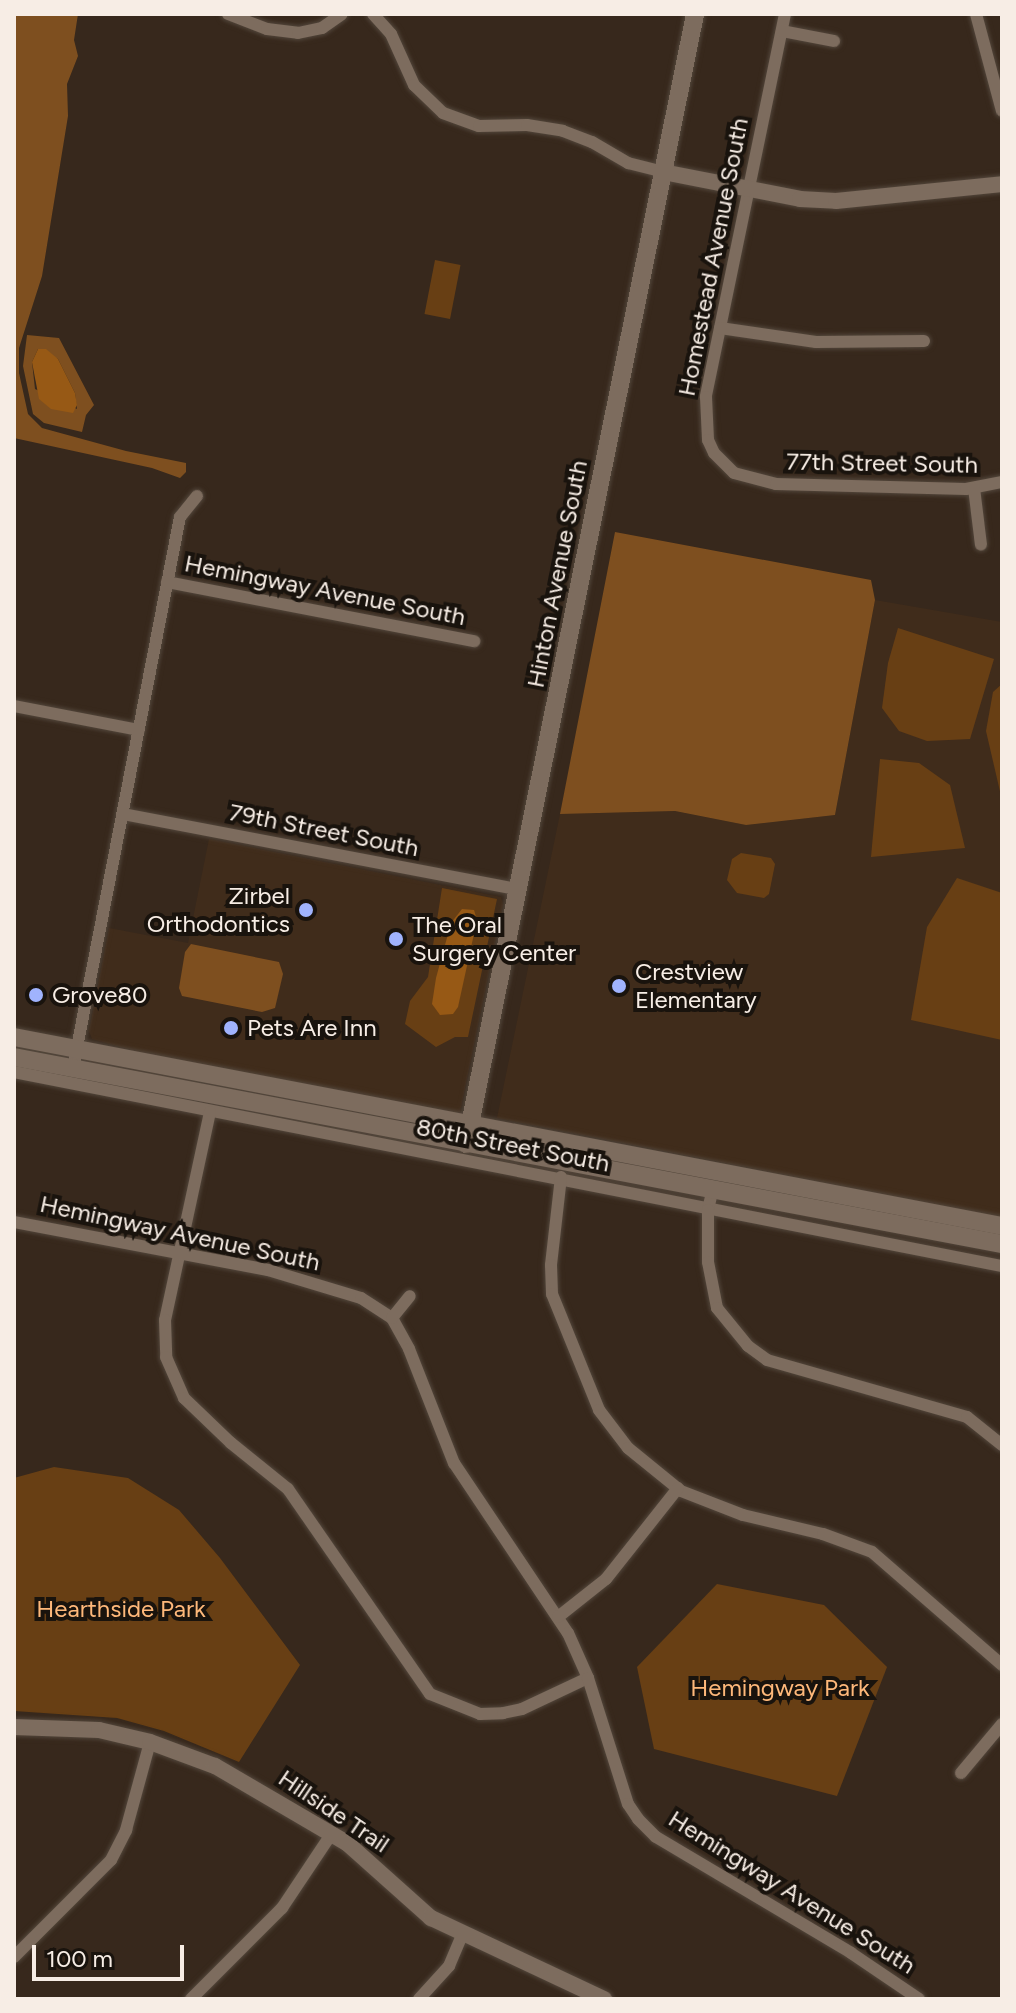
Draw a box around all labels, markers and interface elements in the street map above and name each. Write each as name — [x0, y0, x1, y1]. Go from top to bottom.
street label: Homestead Avenue South — [672, 116, 754, 398]
street label: 77th Street South — [786, 447, 978, 479]
street label: Hinton Avenue South — [521, 458, 593, 690]
street label: Hemingway Avenue South — [182, 549, 468, 631]
street label: 79th Street South — [227, 797, 421, 863]
place label: Zirbel Orthodontics — [147, 882, 290, 938]
marker: Zirbel Orthodontics — [297, 901, 315, 919]
place label: The Oral Surgery Center — [412, 911, 576, 967]
marker: The Oral Surgery Center — [387, 930, 405, 948]
place label: Crestview Elementary — [635, 958, 756, 1014]
marker: Crestview Elementary — [610, 977, 628, 995]
place label: Grove80 — [52, 981, 147, 1009]
marker: Grove80 — [27, 986, 45, 1004]
place label: Pets Are Inn — [247, 1014, 377, 1042]
marker: Pets Are Inn — [222, 1019, 240, 1037]
street label: 80th Street South — [414, 1112, 612, 1178]
street label: Hemingway Avenue South — [37, 1189, 323, 1277]
park label: Hearthside Park — [36, 1595, 206, 1623]
park label: Hemingway Park — [690, 1674, 870, 1702]
street label: Hillside Trail — [273, 1763, 395, 1859]
street label: Hemingway Avenue South — [663, 1804, 921, 1980]
scale bar — [36, 1929, 188, 1979]
text: 100 m — [46, 1944, 113, 1973]

